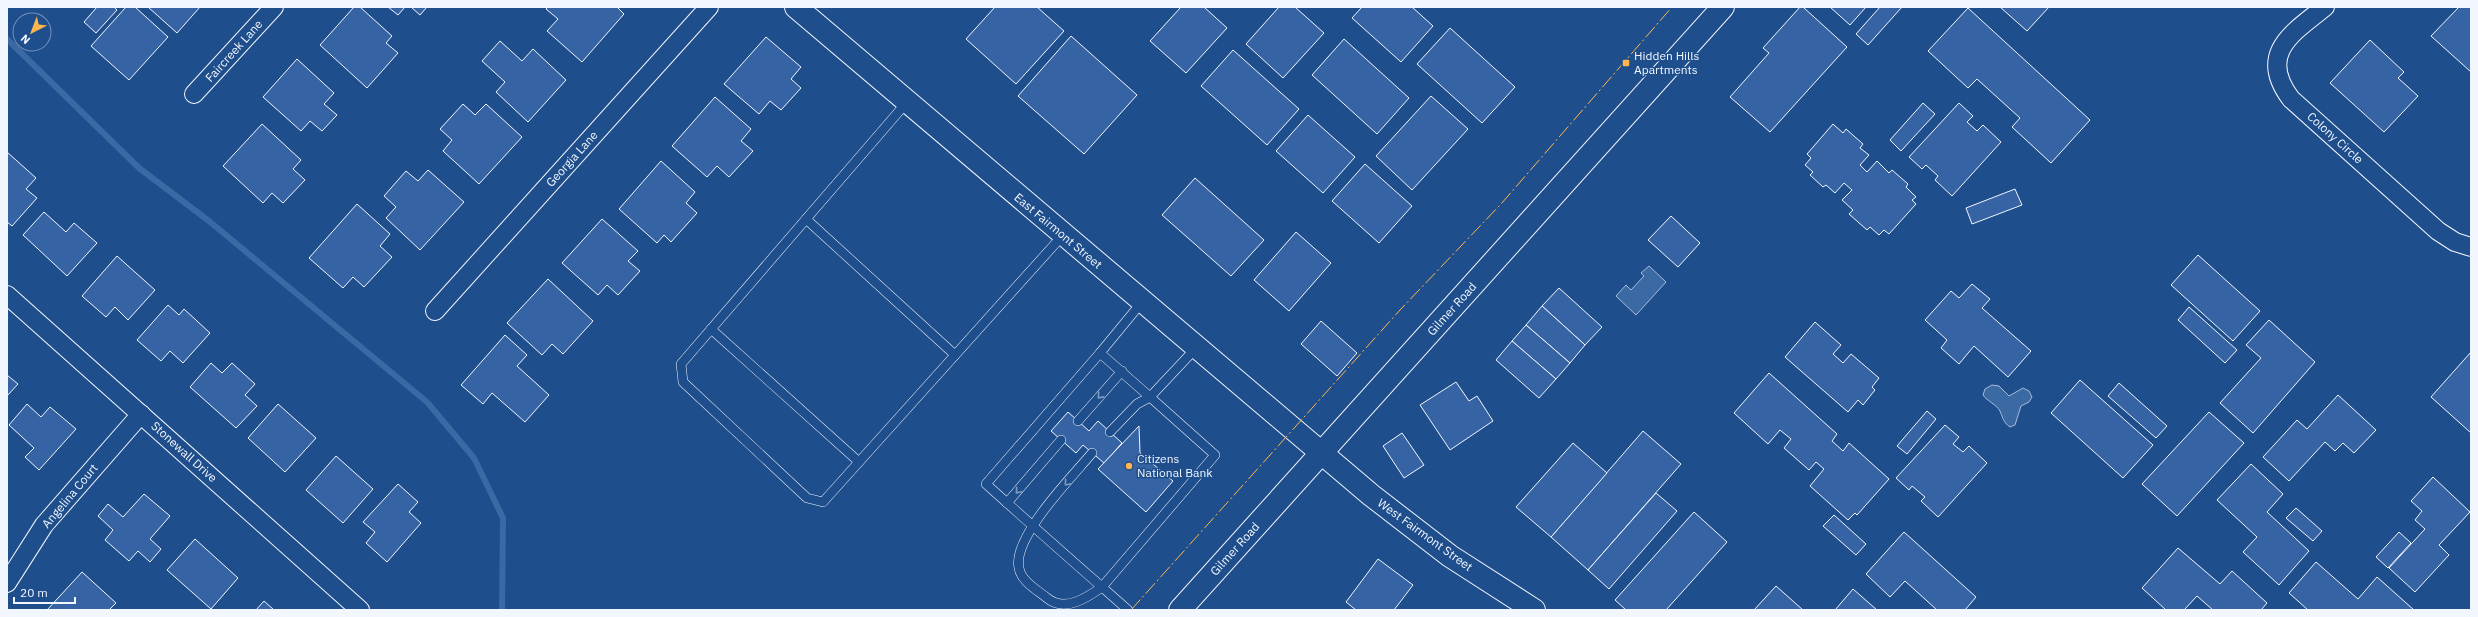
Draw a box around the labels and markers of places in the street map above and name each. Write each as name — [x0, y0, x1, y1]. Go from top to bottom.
place label: Hidden Hills Apartments — [1634, 48, 1700, 77]
marker: Hidden Hills Apartments — [1621, 58, 1631, 68]
place label: Citizens National Bank — [1137, 451, 1213, 480]
marker: Citizens National Bank — [1124, 461, 1134, 471]

